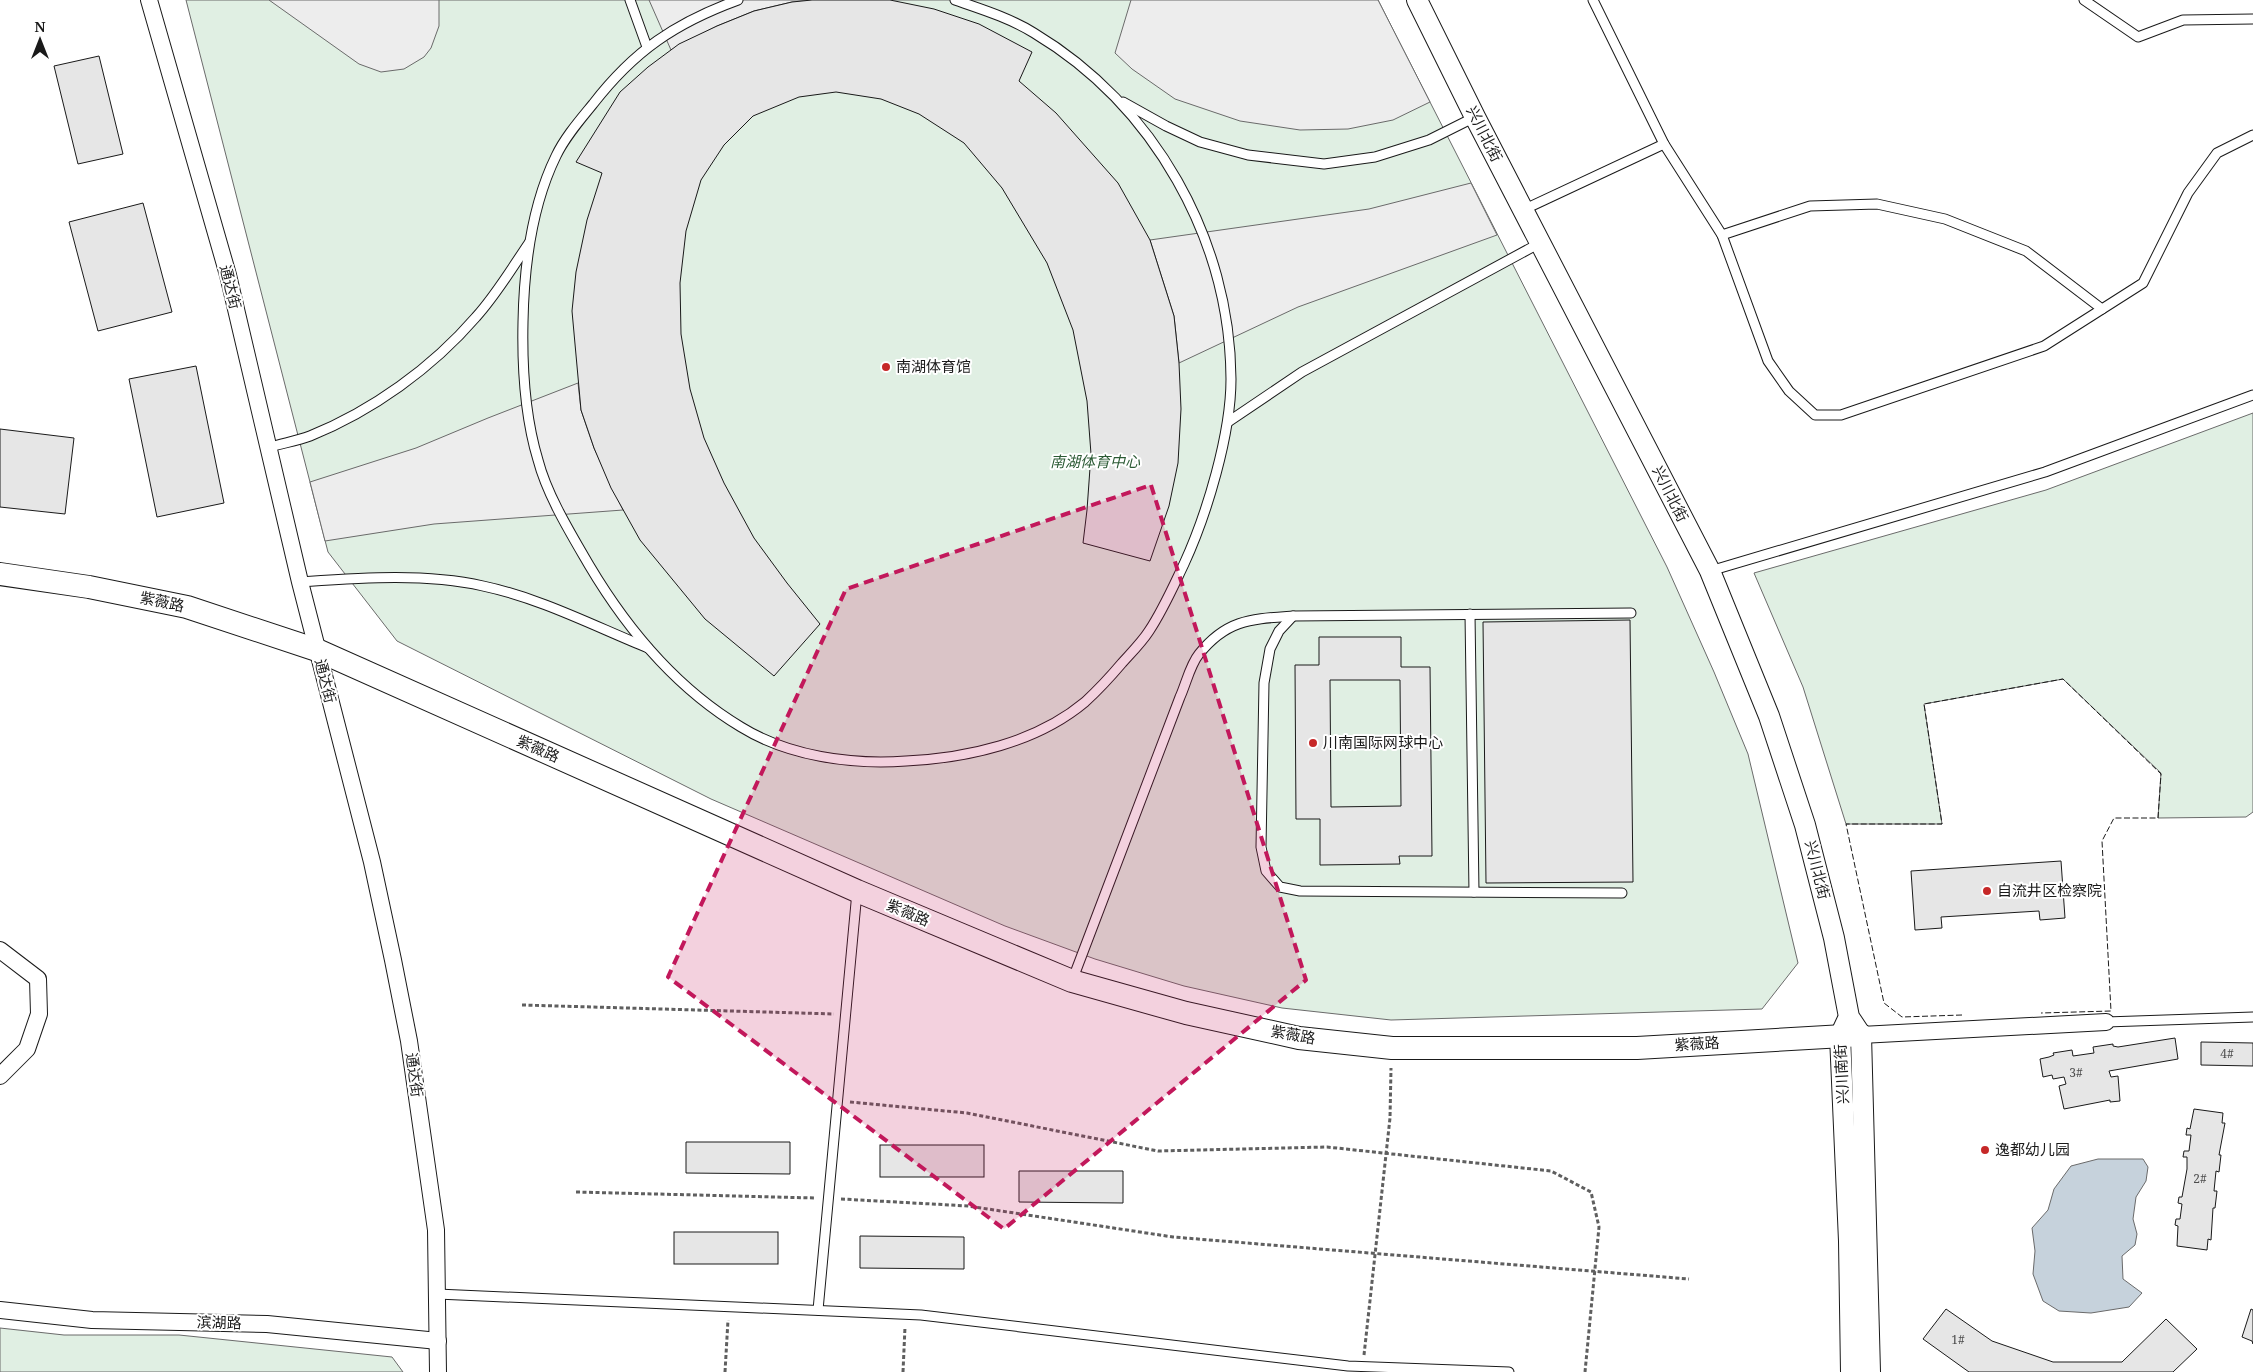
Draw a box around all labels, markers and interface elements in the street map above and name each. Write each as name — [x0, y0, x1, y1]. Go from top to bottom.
north arrow — [15, 15, 65, 65]
text: N — [34, 17, 46, 36]
street label: 兴川北街 — [1462, 102, 1507, 165]
street label: 通达街 — [216, 262, 246, 311]
place label: 南湖体育馆 — [896, 356, 971, 376]
marker: 南湖体育馆 — [880, 361, 892, 373]
park label: 南湖体育中心 — [1050, 451, 1141, 471]
street label: 兴川北街 — [1648, 462, 1693, 525]
street label: 紫薇路 — [138, 587, 186, 615]
street label: 通达街 — [311, 656, 341, 705]
street label: 紫薇路 — [514, 730, 563, 766]
place label: 川南国际网球中心 — [1323, 732, 1443, 752]
marker: 川南国际网球中心 — [1307, 737, 1319, 749]
street label: 兴川北街 — [1801, 838, 1835, 901]
place label: 自流井区检察院 — [1997, 880, 2102, 900]
marker: 自流井区检察院 — [1981, 885, 1993, 897]
street label: 紫薇路 — [884, 894, 933, 930]
street label: 紫薇路 — [1269, 1020, 1317, 1048]
street label: 紫薇路 — [1674, 1032, 1720, 1054]
street label: 兴川南街 — [1829, 1044, 1853, 1105]
house number: 4# — [2220, 1045, 2234, 1062]
street label: 通达街 — [402, 1051, 428, 1099]
house number: 3# — [2069, 1064, 2083, 1081]
place label: 逸都幼儿园 — [1995, 1139, 2070, 1159]
marker: 逸都幼儿园 — [1979, 1144, 1991, 1156]
house number: 2# — [2193, 1170, 2207, 1187]
street label: 滨湖路 — [196, 1312, 242, 1332]
house number: 1# — [1951, 1331, 1965, 1348]

